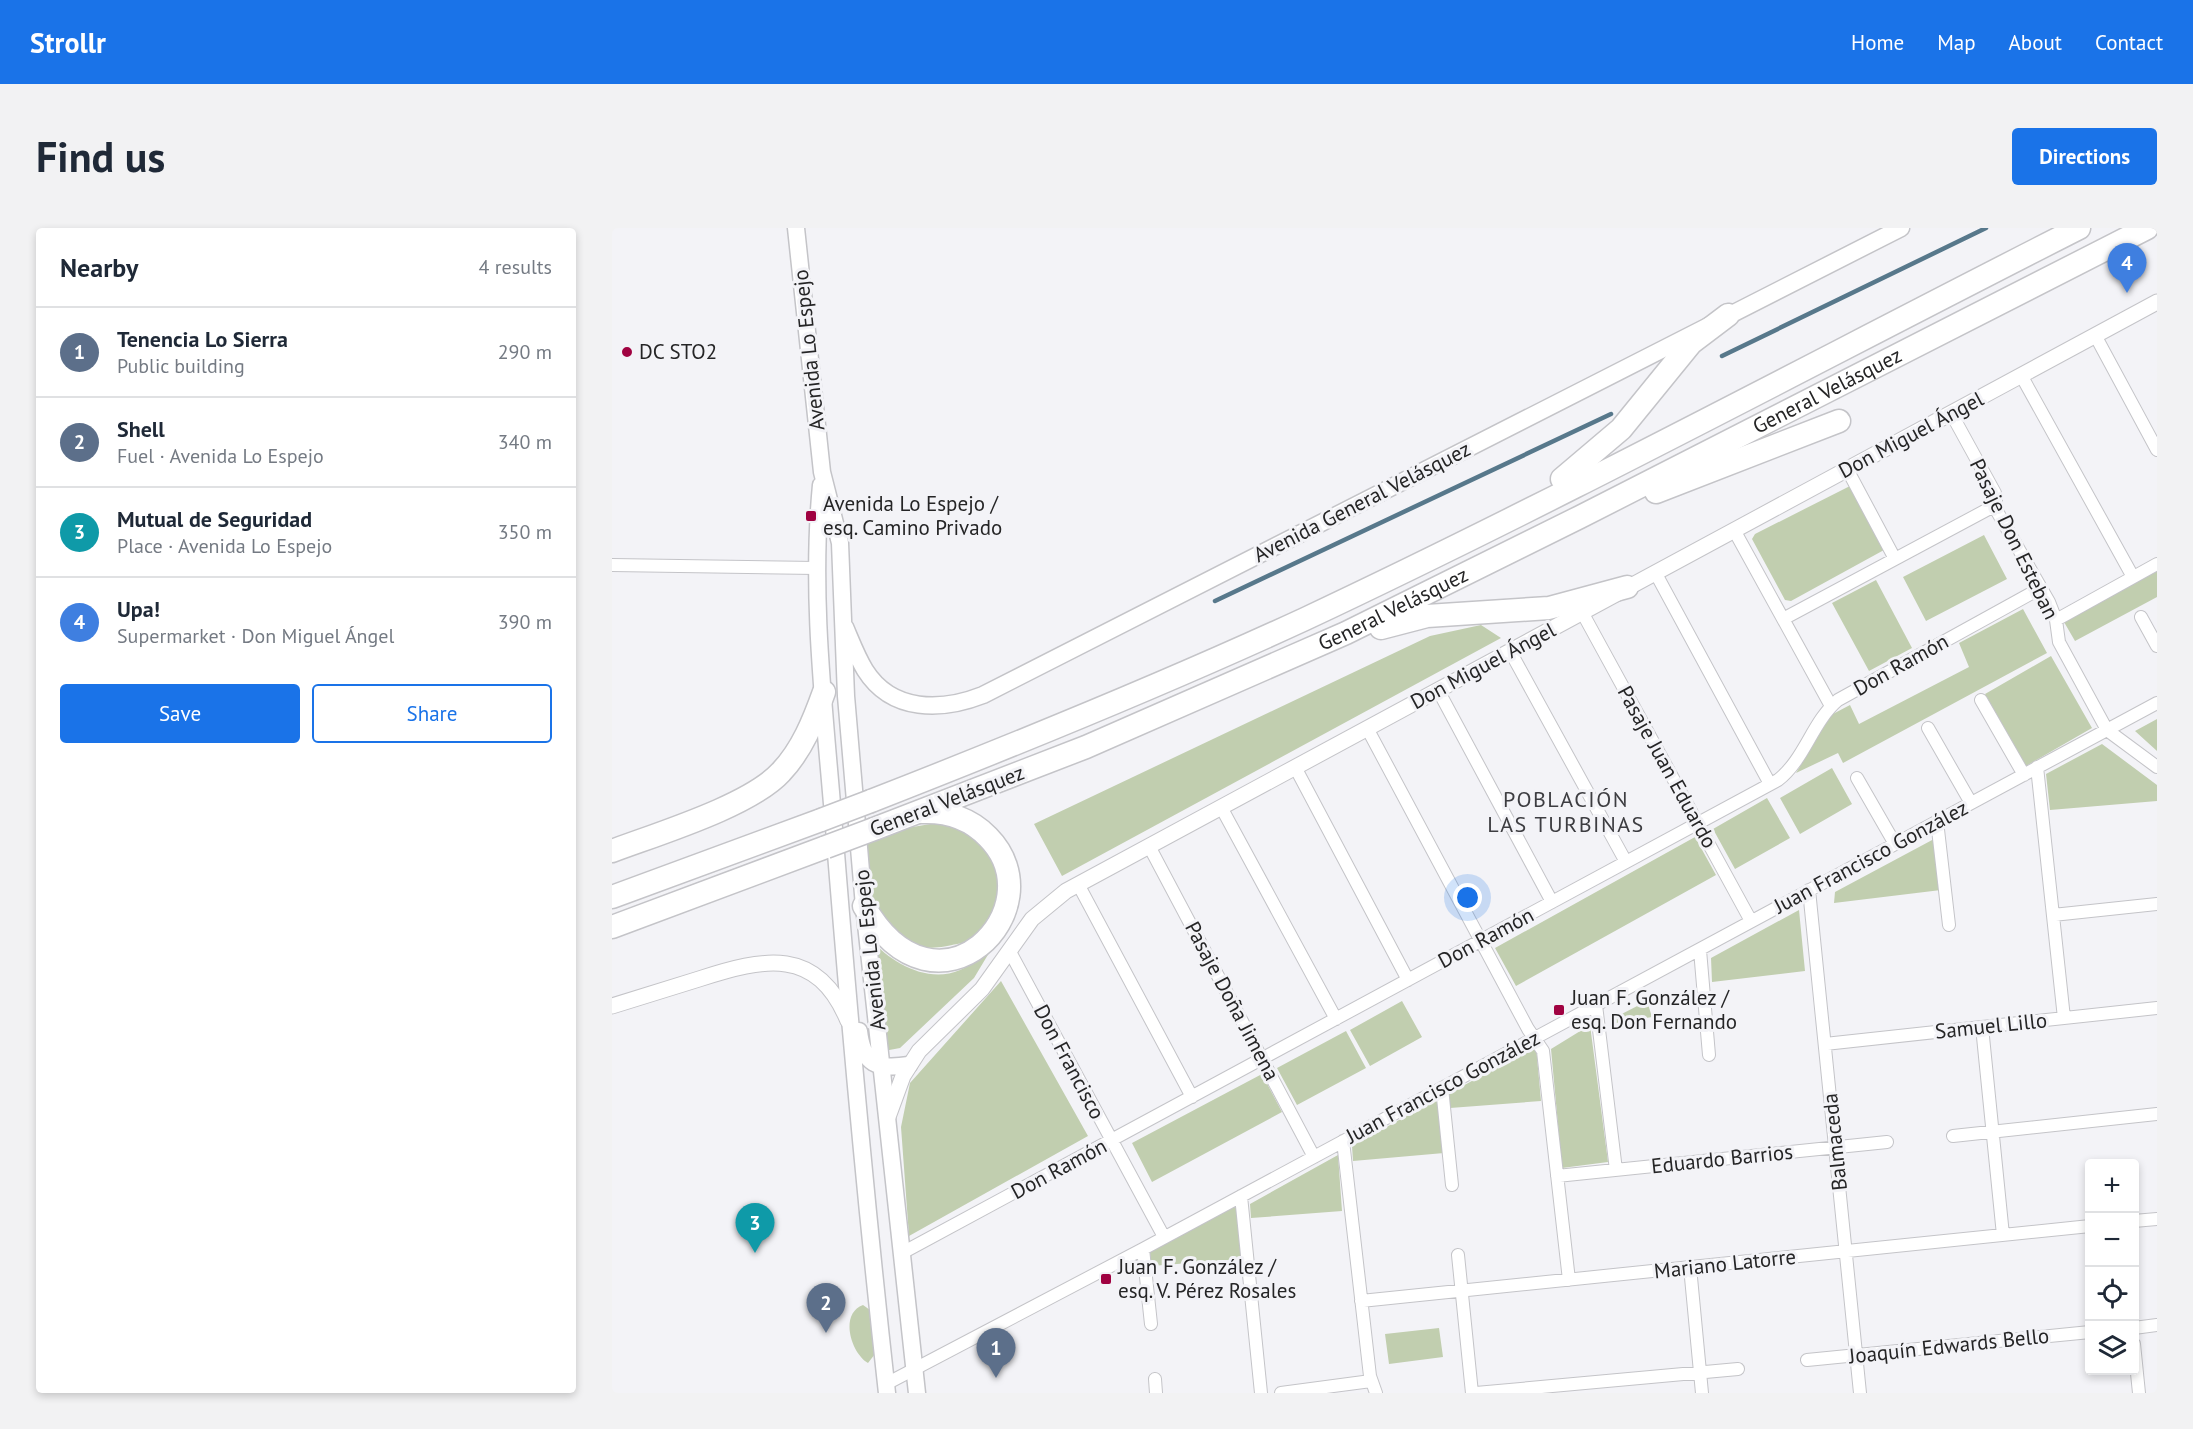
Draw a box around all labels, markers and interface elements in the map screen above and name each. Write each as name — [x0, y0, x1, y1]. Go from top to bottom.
text: Strollr — [30, 24, 106, 61]
text: Home — [1851, 29, 1904, 56]
text: Map — [1937, 29, 1976, 56]
text: About — [2009, 29, 2062, 56]
text: Contact — [2095, 29, 2163, 56]
button: Directions — [2012, 128, 2157, 185]
text: Find us — [36, 129, 165, 184]
pin: 4 — [2108, 244, 2146, 293]
text: Nearby — [60, 251, 138, 284]
text: 4 results — [479, 254, 552, 280]
street label: Avenida Lo Espejo — [787, 268, 830, 432]
text: Tenencia Lo Sierra — [117, 325, 288, 353]
place label: DC STO2 — [639, 338, 717, 365]
text: 1 — [74, 339, 85, 365]
text: 290 m — [498, 339, 552, 365]
street label: General Velásquez — [1748, 341, 1906, 440]
marker: DC STO2 — [620, 345, 634, 359]
text: Public building — [117, 353, 245, 379]
street label: Don Miguel Ángel — [1834, 385, 1988, 484]
text: Shell — [117, 415, 165, 443]
text: 2 — [74, 429, 85, 455]
text: 340 m — [498, 429, 552, 455]
street label: Avenida General Velásquez — [1249, 435, 1475, 568]
text: Fuel · Avenida Lo Espejo — [117, 443, 324, 469]
street label: Pasaje Don Esteban — [1964, 454, 2065, 624]
place label: Avenida Lo Espejo / esq. Camino Privado — [823, 490, 1002, 541]
text: Mutual de Seguridad — [117, 505, 312, 533]
marker: Avenida Lo Espejo / esq. Camino Privado — [804, 509, 818, 523]
text: 3 — [74, 519, 85, 545]
text: 350 m — [498, 519, 552, 545]
text: Place · Avenida Lo Espejo — [117, 533, 332, 559]
street label: General Velásquez — [1314, 561, 1472, 657]
text: Upa! — [117, 595, 160, 623]
text: 4 — [74, 609, 85, 635]
text: 390 m — [498, 609, 552, 635]
street label: Don Miguel Ángel — [1406, 616, 1560, 715]
text: Supermarket · Don Miguel Ángel — [117, 623, 394, 649]
street label: Don Ramón — [1848, 627, 1953, 702]
street label: Pasaje Juan Eduardo — [1612, 681, 1723, 853]
button: Save — [60, 684, 300, 743]
button: Share — [312, 684, 552, 743]
street label: General Velásquez — [866, 759, 1028, 842]
district label: POBLACIÓN LAS TURBINAS — [1487, 785, 1645, 838]
street label: Juan Francisco González — [1768, 794, 1972, 920]
street label: Avenida Lo Espejo — [848, 868, 891, 1032]
your location — [1453, 883, 1482, 912]
street label: Don Ramón — [1433, 901, 1538, 974]
street label: Pasaje Doña Jimena — [1179, 917, 1286, 1085]
place label: Juan F. González / esq. Don Fernando — [1570, 984, 1737, 1035]
street label: Don Francisco — [1028, 1000, 1111, 1124]
marker: Juan F. González / esq. Don Fernando — [1552, 1003, 1566, 1017]
street label: Samuel Lillo — [1934, 1006, 2048, 1045]
street label: Juan Francisco González — [1340, 1024, 1544, 1150]
street label: Balmaceda — [1816, 1092, 1853, 1192]
street label: Don Ramón — [1006, 1132, 1111, 1205]
street label: Eduardo Barrios — [1650, 1138, 1794, 1179]
map controls — [2085, 1159, 2139, 1375]
button: + — [2085, 1159, 2139, 1213]
pin: 3 — [736, 1204, 774, 1253]
button: − — [2085, 1213, 2139, 1267]
street label: Mariano Latorre — [1653, 1243, 1797, 1284]
place label: Juan F. González / esq. V. Pérez Rosales — [1117, 1253, 1296, 1304]
button: locate — [2085, 1267, 2139, 1321]
marker: Juan F. González / esq. V. Pérez Rosales — [1099, 1272, 1113, 1286]
pin: 2 — [806, 1284, 846, 1333]
button: layers — [2085, 1321, 2139, 1375]
street label: Joaquín Edwards Bello — [1847, 1322, 2050, 1370]
pin: 1 — [976, 1328, 1016, 1378]

